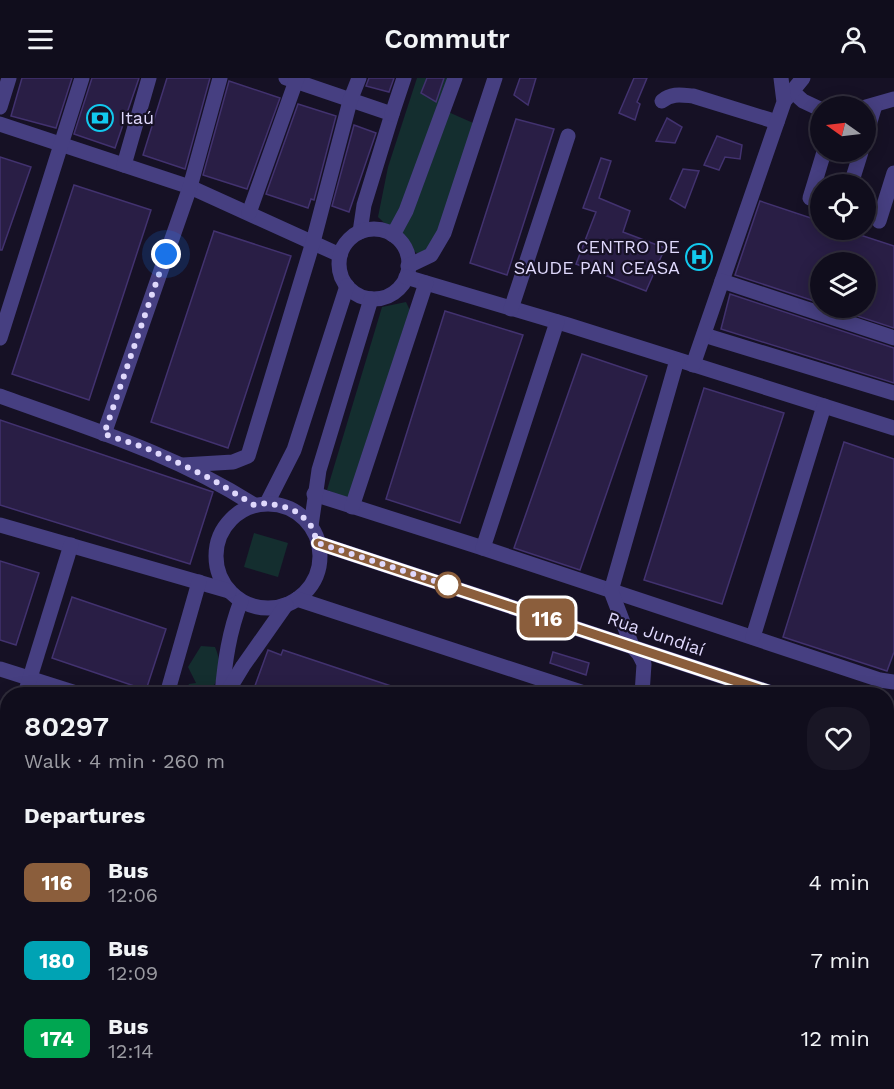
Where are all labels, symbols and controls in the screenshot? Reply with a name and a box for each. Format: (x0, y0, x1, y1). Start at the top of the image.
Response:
icon: menu (24, 23, 57, 56)
text: Commutr (384, 23, 510, 55)
icon: person (837, 23, 870, 56)
north arrow (810, 96, 876, 162)
map controls (810, 96, 876, 318)
bank icon: Itaú (85, 103, 115, 133)
place label: Itaú (120, 107, 154, 128)
button: locate (810, 174, 876, 240)
place label: CENTRO DE SAUDE PAN CEASA (514, 236, 680, 278)
your location (151, 239, 181, 269)
hospital icon: CENTRO DE SAUDE PAN CEASA (684, 242, 714, 272)
button: layers (810, 252, 876, 318)
unlabelled marker (435, 572, 461, 598)
line badge: 116 (512, 598, 582, 638)
text: 116 (531, 606, 563, 631)
street label: Rua Jundiaí (605, 607, 708, 660)
button: heart (807, 707, 870, 770)
text: 80297 (24, 710, 109, 743)
text: Walk · 4 min · 260 m (24, 749, 225, 773)
text: Departures (24, 803, 145, 828)
text: Bus (108, 858, 148, 883)
text: 116 (41, 870, 73, 895)
text: 4 min (809, 870, 870, 895)
text: 12:06 (108, 883, 158, 907)
text: Bus (108, 936, 148, 961)
text: 180 (39, 948, 75, 973)
text: 7 min (810, 948, 870, 973)
text: 12:09 (108, 961, 158, 985)
text: Bus (108, 1014, 148, 1039)
text: 174 (40, 1026, 74, 1051)
text: 12 min (801, 1026, 870, 1051)
text: 12:14 (108, 1039, 153, 1063)

